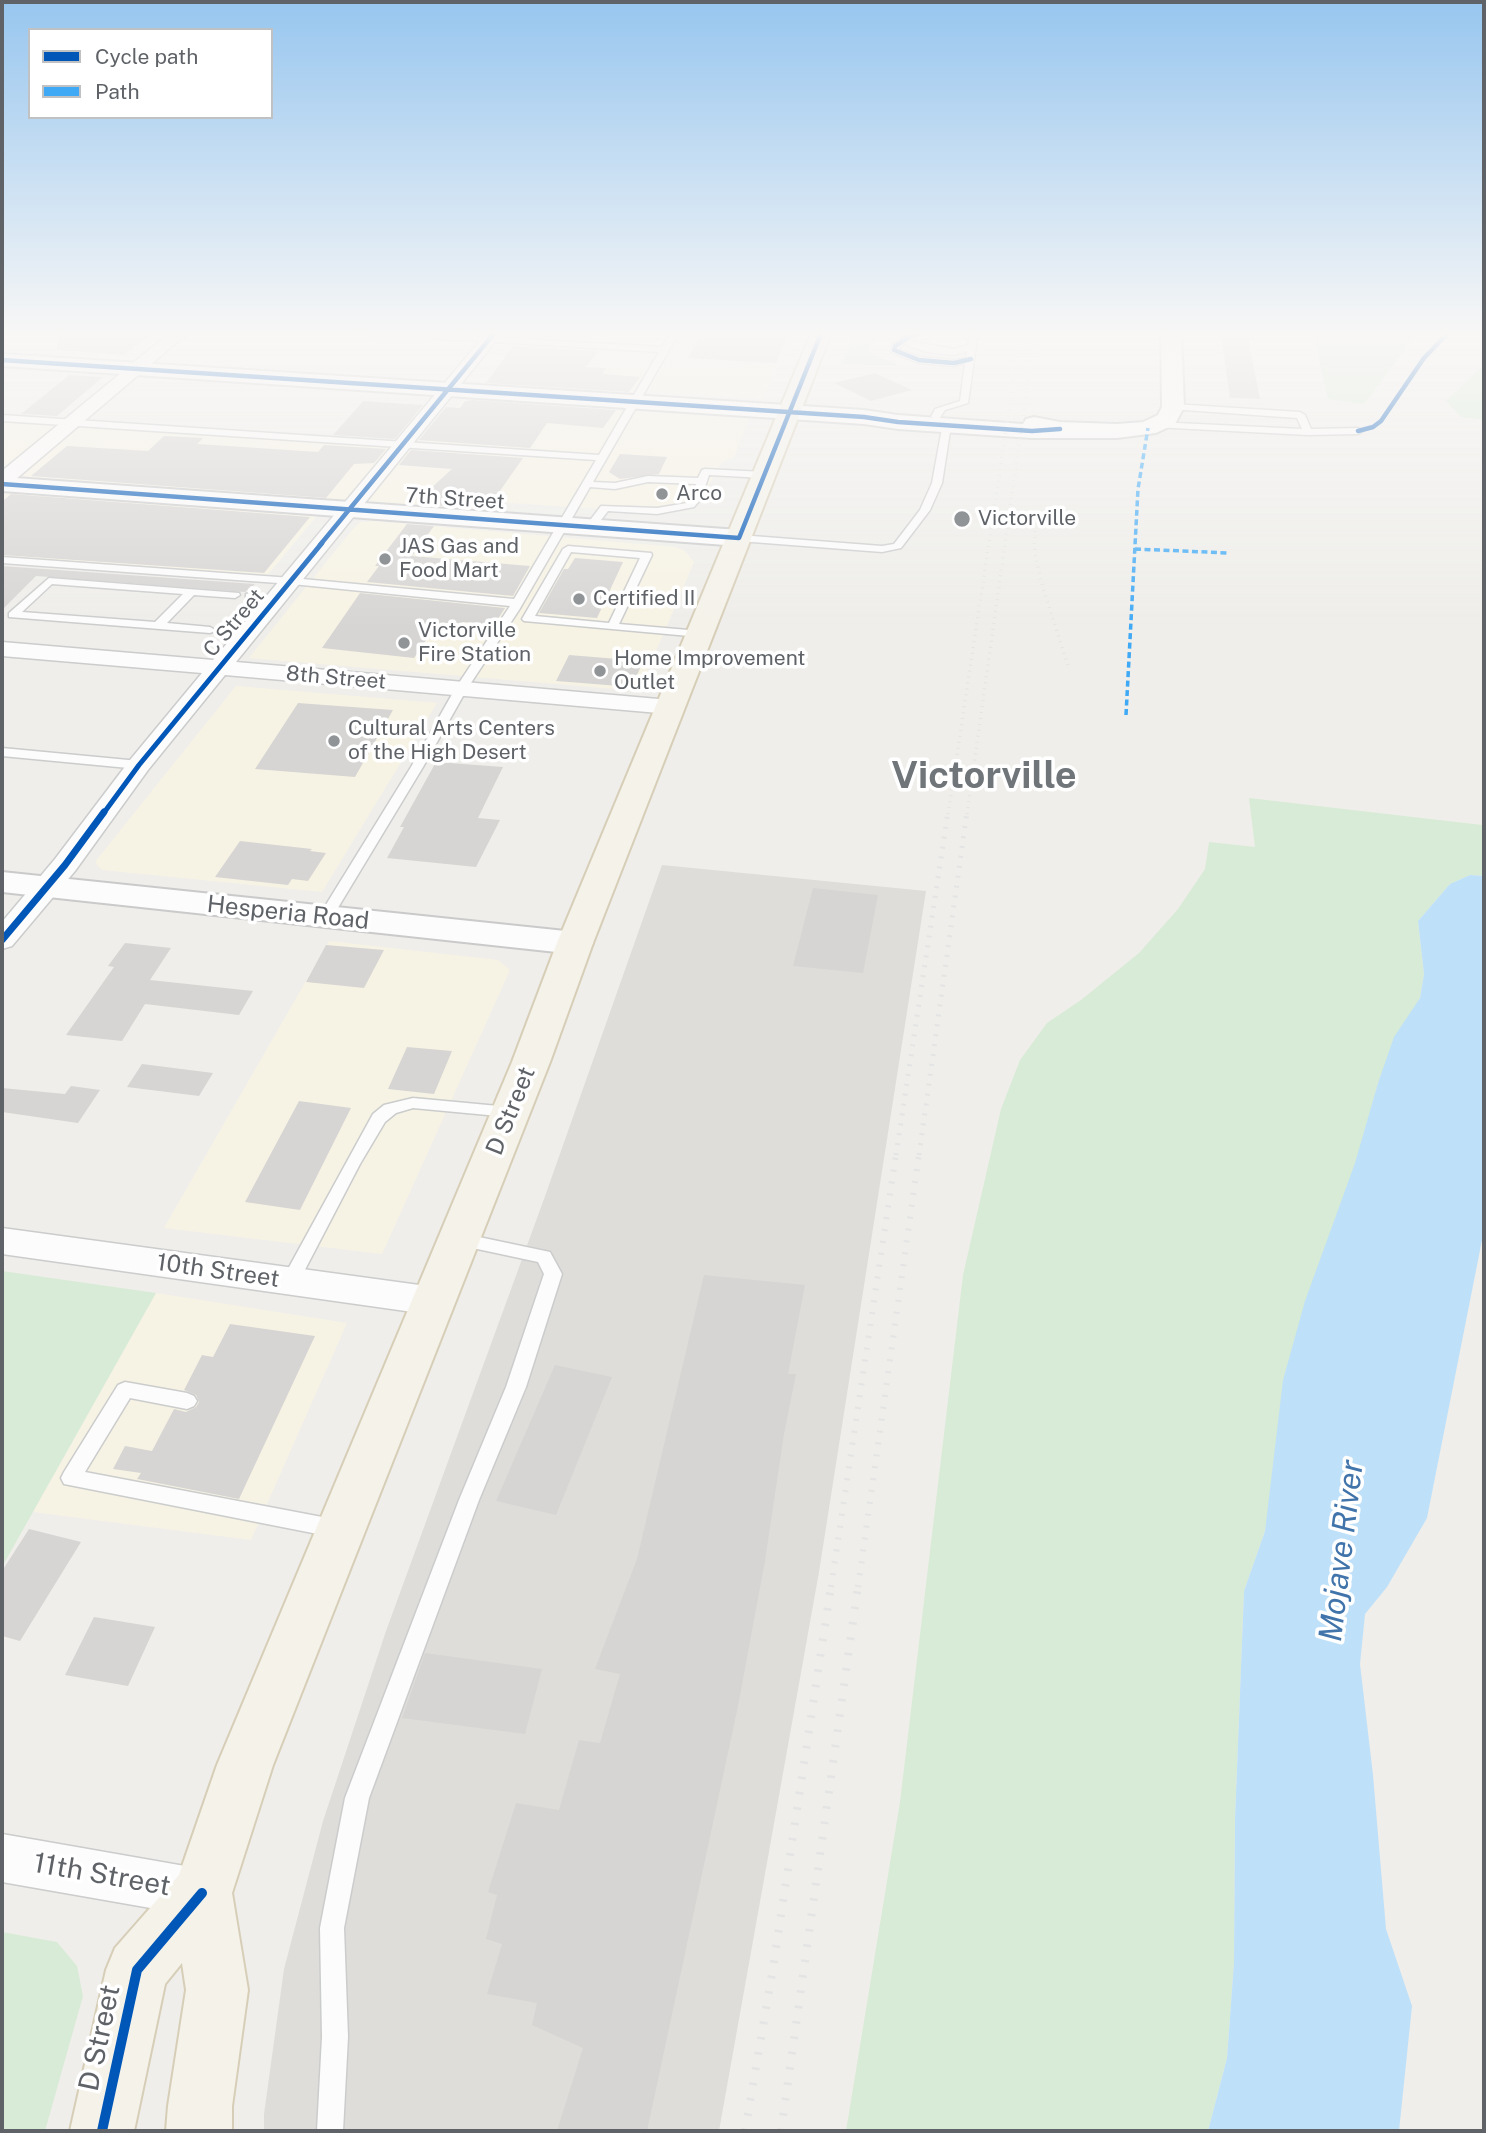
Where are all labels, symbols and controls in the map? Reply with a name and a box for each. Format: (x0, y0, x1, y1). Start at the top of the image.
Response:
legend (28, 28, 273, 119)
text: Cycle path (95, 44, 198, 69)
text: Path (95, 79, 140, 104)
place label: Arco (676, 481, 722, 507)
street label: 7th Street (405, 483, 505, 515)
marker: Arco (654, 486, 670, 502)
place label: Victorville (978, 506, 1076, 532)
marker: Victorville (952, 509, 972, 529)
place label: JAS Gas and Food Mart (399, 534, 519, 584)
marker: JAS Gas and Food Mart (377, 551, 393, 567)
street label: C Street (198, 584, 270, 662)
place label: Certified II (593, 586, 696, 612)
marker: Certified II (571, 591, 587, 607)
place label: Victorville Fire Station (418, 618, 531, 668)
marker: Victorville Fire Station (396, 635, 412, 651)
place label: Home Improvement Outlet (614, 646, 805, 696)
street label: 8th Street (285, 661, 387, 695)
marker: Home Improvement Outlet (592, 663, 608, 679)
place label: Cultural Arts Centers of the High Desert (348, 716, 555, 766)
marker: Cultural Arts Centers of the High Desert (326, 733, 342, 749)
district label: Victorville (891, 753, 1077, 799)
street label: Hesperia Road (205, 890, 371, 936)
street label: D Street (480, 1063, 542, 1159)
street label: 10th Street (155, 1248, 281, 1294)
water label: Mojave River (1312, 1458, 1372, 1644)
street label: 11th Street (31, 1846, 173, 1904)
street label: D Street (72, 1982, 128, 2094)

